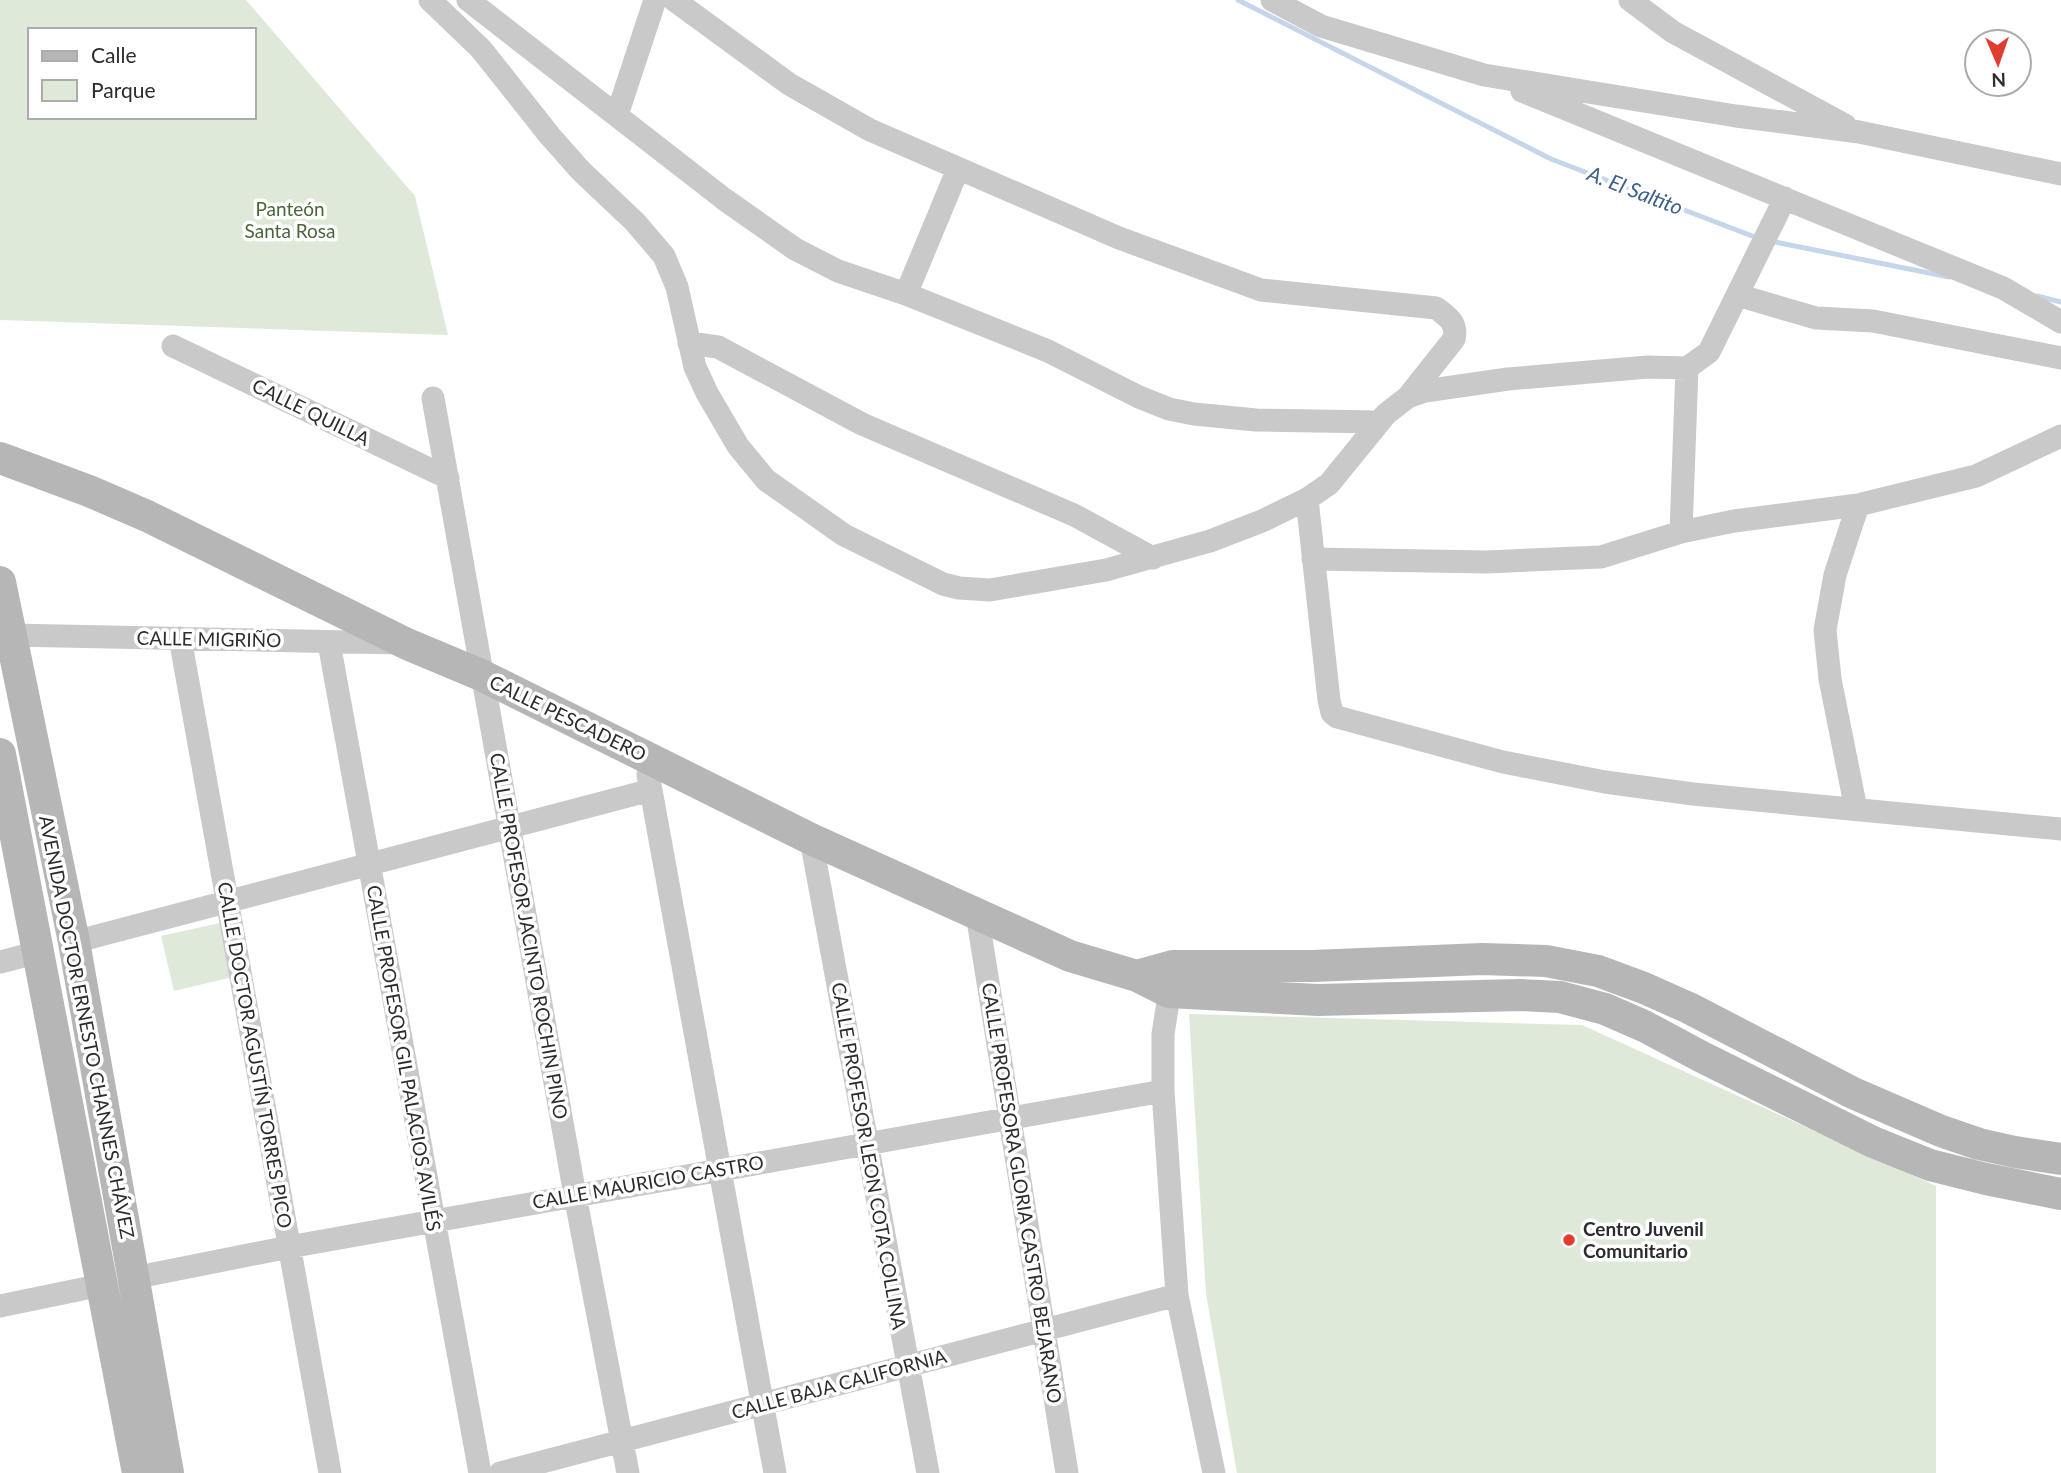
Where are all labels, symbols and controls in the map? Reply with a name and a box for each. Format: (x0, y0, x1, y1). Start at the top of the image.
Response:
legend (28, 28, 256, 119)
north arrow (1963, 28, 2033, 98)
text: Calle (91, 42, 136, 67)
text: N (1991, 69, 2006, 92)
text: Parque (91, 77, 156, 102)
water label: A. El Saltito (1583, 160, 1687, 219)
park label: Panteón Santa Rosa (245, 197, 335, 242)
street label: CALLE QUILLA (249, 373, 374, 450)
street label: CALLE MIGRIÑO (136, 626, 282, 651)
street label: CALLE PESCADERO (486, 670, 650, 765)
street label: CALLE PROFESOR JACINTO ROCHIN PINO (486, 751, 573, 1121)
street label: AVENIDA DOCTOR ERNESTO CHANNES CHÁVEZ (35, 813, 140, 1240)
street label: CALLE DOCTOR AGUSTÍN TORRES PICO (214, 880, 297, 1230)
street label: CALLE PROFESOR GIL PALACIOS AVILÉS (363, 883, 446, 1233)
street label: CALLE PROFESOR LEON COTA COLLINA (828, 981, 911, 1331)
street label: CALLE PROFESORA GLORIA CASTRO BEJARANO (978, 981, 1067, 1405)
street label: CALLE MAURICIO CASTRO (530, 1150, 765, 1213)
place label: Centro Juvenil Comunitario (1583, 1217, 1704, 1262)
marker: Centro Juvenil Comunitario (1561, 1232, 1577, 1248)
street label: CALLE BAJA CALIFORNIA (729, 1344, 949, 1423)

